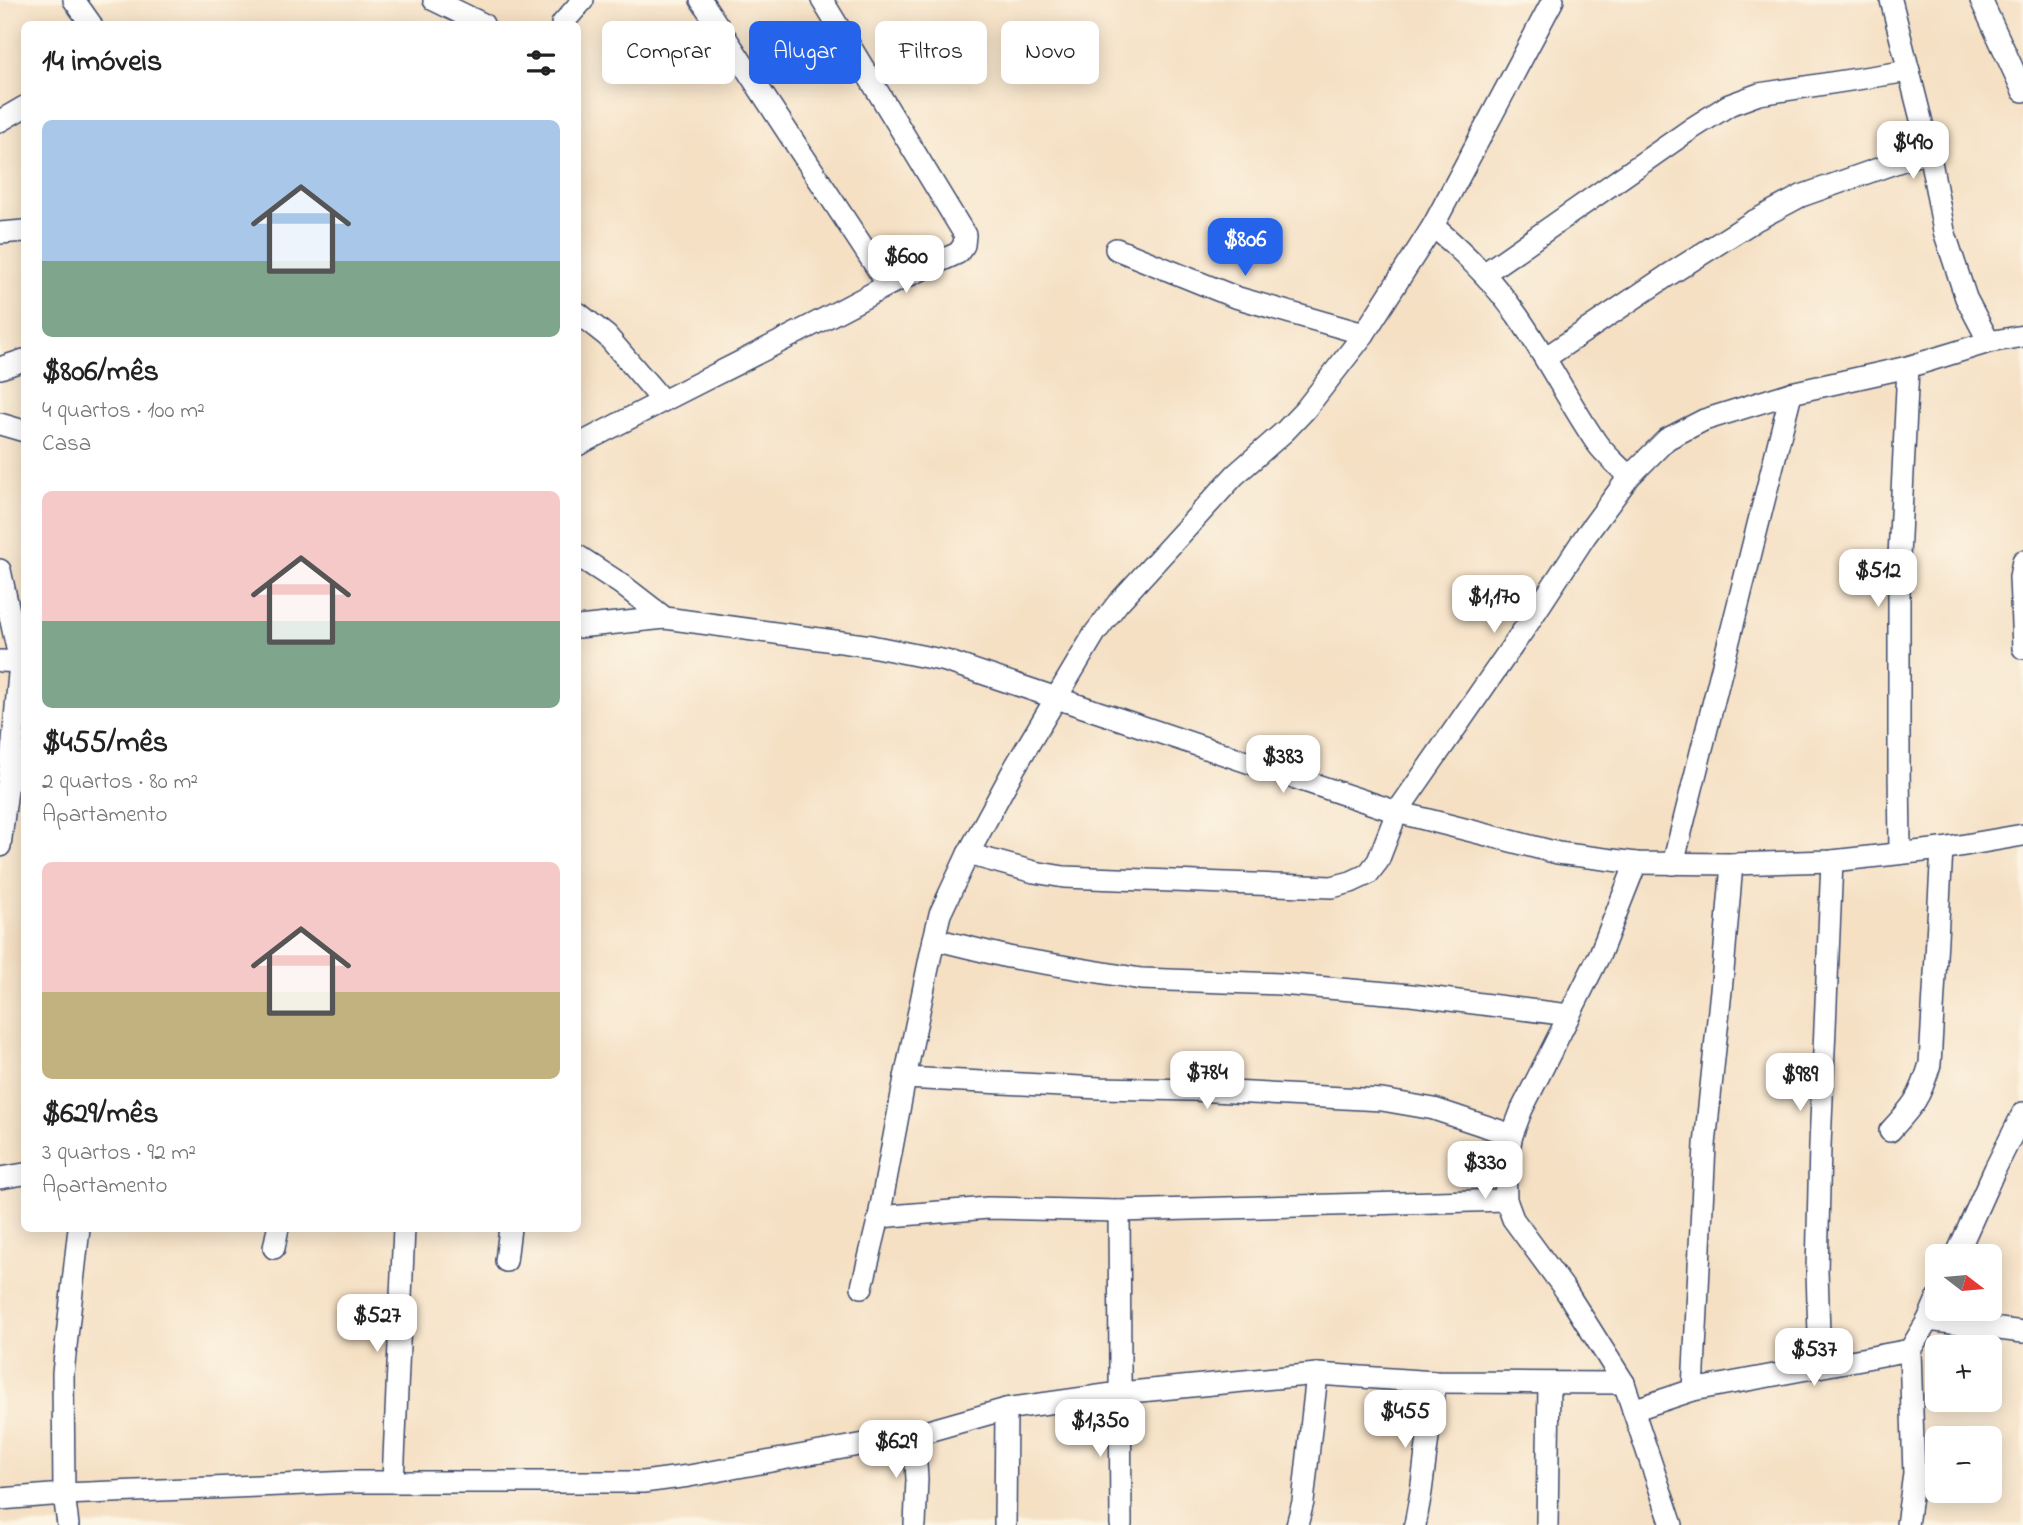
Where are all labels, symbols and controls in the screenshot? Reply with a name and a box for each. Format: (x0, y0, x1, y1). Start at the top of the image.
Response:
chip: Comprar (602, 21, 735, 84)
chip: Alugar (749, 21, 861, 84)
chip: Filtros (875, 21, 987, 84)
chip: Novo (1001, 21, 1099, 84)
text: 14 imóveis (42, 41, 162, 85)
icon: filters (522, 44, 560, 82)
pin: $490 (1872, 122, 1954, 181)
text: $490 (1893, 127, 1933, 160)
icon: home (238, 166, 364, 292)
pin: $806 (1204, 218, 1286, 278)
text: $806 (1224, 224, 1266, 257)
pin: $600 (865, 236, 947, 295)
text: $600 (884, 241, 928, 274)
text: $806/mês (42, 351, 159, 395)
text: 4 quartos · 100 m² (42, 395, 205, 428)
text: Casa (42, 428, 91, 461)
icon: home (238, 537, 364, 663)
pin: $512 (1837, 550, 1919, 609)
text: $512 (1855, 555, 1901, 588)
pin: $1,170 (1437, 576, 1551, 635)
text: $1,170 (1468, 581, 1520, 614)
text: $455/mês (42, 722, 168, 766)
pin: $383 (1242, 736, 1324, 795)
text: $383 (1262, 741, 1304, 774)
text: 2 quartos · 80 m² (42, 766, 198, 799)
text: Apartamento (42, 799, 168, 832)
icon: home (238, 908, 364, 1034)
pin: $784 (1166, 1052, 1248, 1111)
pin: $989 (1759, 1054, 1841, 1113)
text: $784 (1186, 1057, 1228, 1090)
text: $989 (1782, 1059, 1818, 1092)
text: $629/mês (42, 1093, 159, 1137)
text: 3 quartos · 92 m² (42, 1137, 196, 1170)
pin: $330 (1444, 1142, 1526, 1201)
text: $330 (1464, 1147, 1506, 1180)
text: Apartamento (42, 1170, 168, 1203)
north arrow (1925, 1244, 2002, 1321)
map controls (1925, 1244, 2002, 1503)
pin: $527 (336, 1294, 418, 1354)
text: $527 (353, 1300, 401, 1333)
pin: $537 (1773, 1328, 1855, 1388)
text: $537 (1791, 1334, 1837, 1367)
button: + (1925, 1335, 2002, 1412)
pin: $455 (1364, 1390, 1446, 1450)
text: $455 (1380, 1396, 1430, 1429)
pin: $1,350 (1043, 1400, 1157, 1459)
text: $1,350 (1071, 1405, 1129, 1438)
pin: $629 (855, 1420, 937, 1480)
text: $629 (875, 1426, 917, 1459)
button: − (1925, 1426, 2002, 1503)

